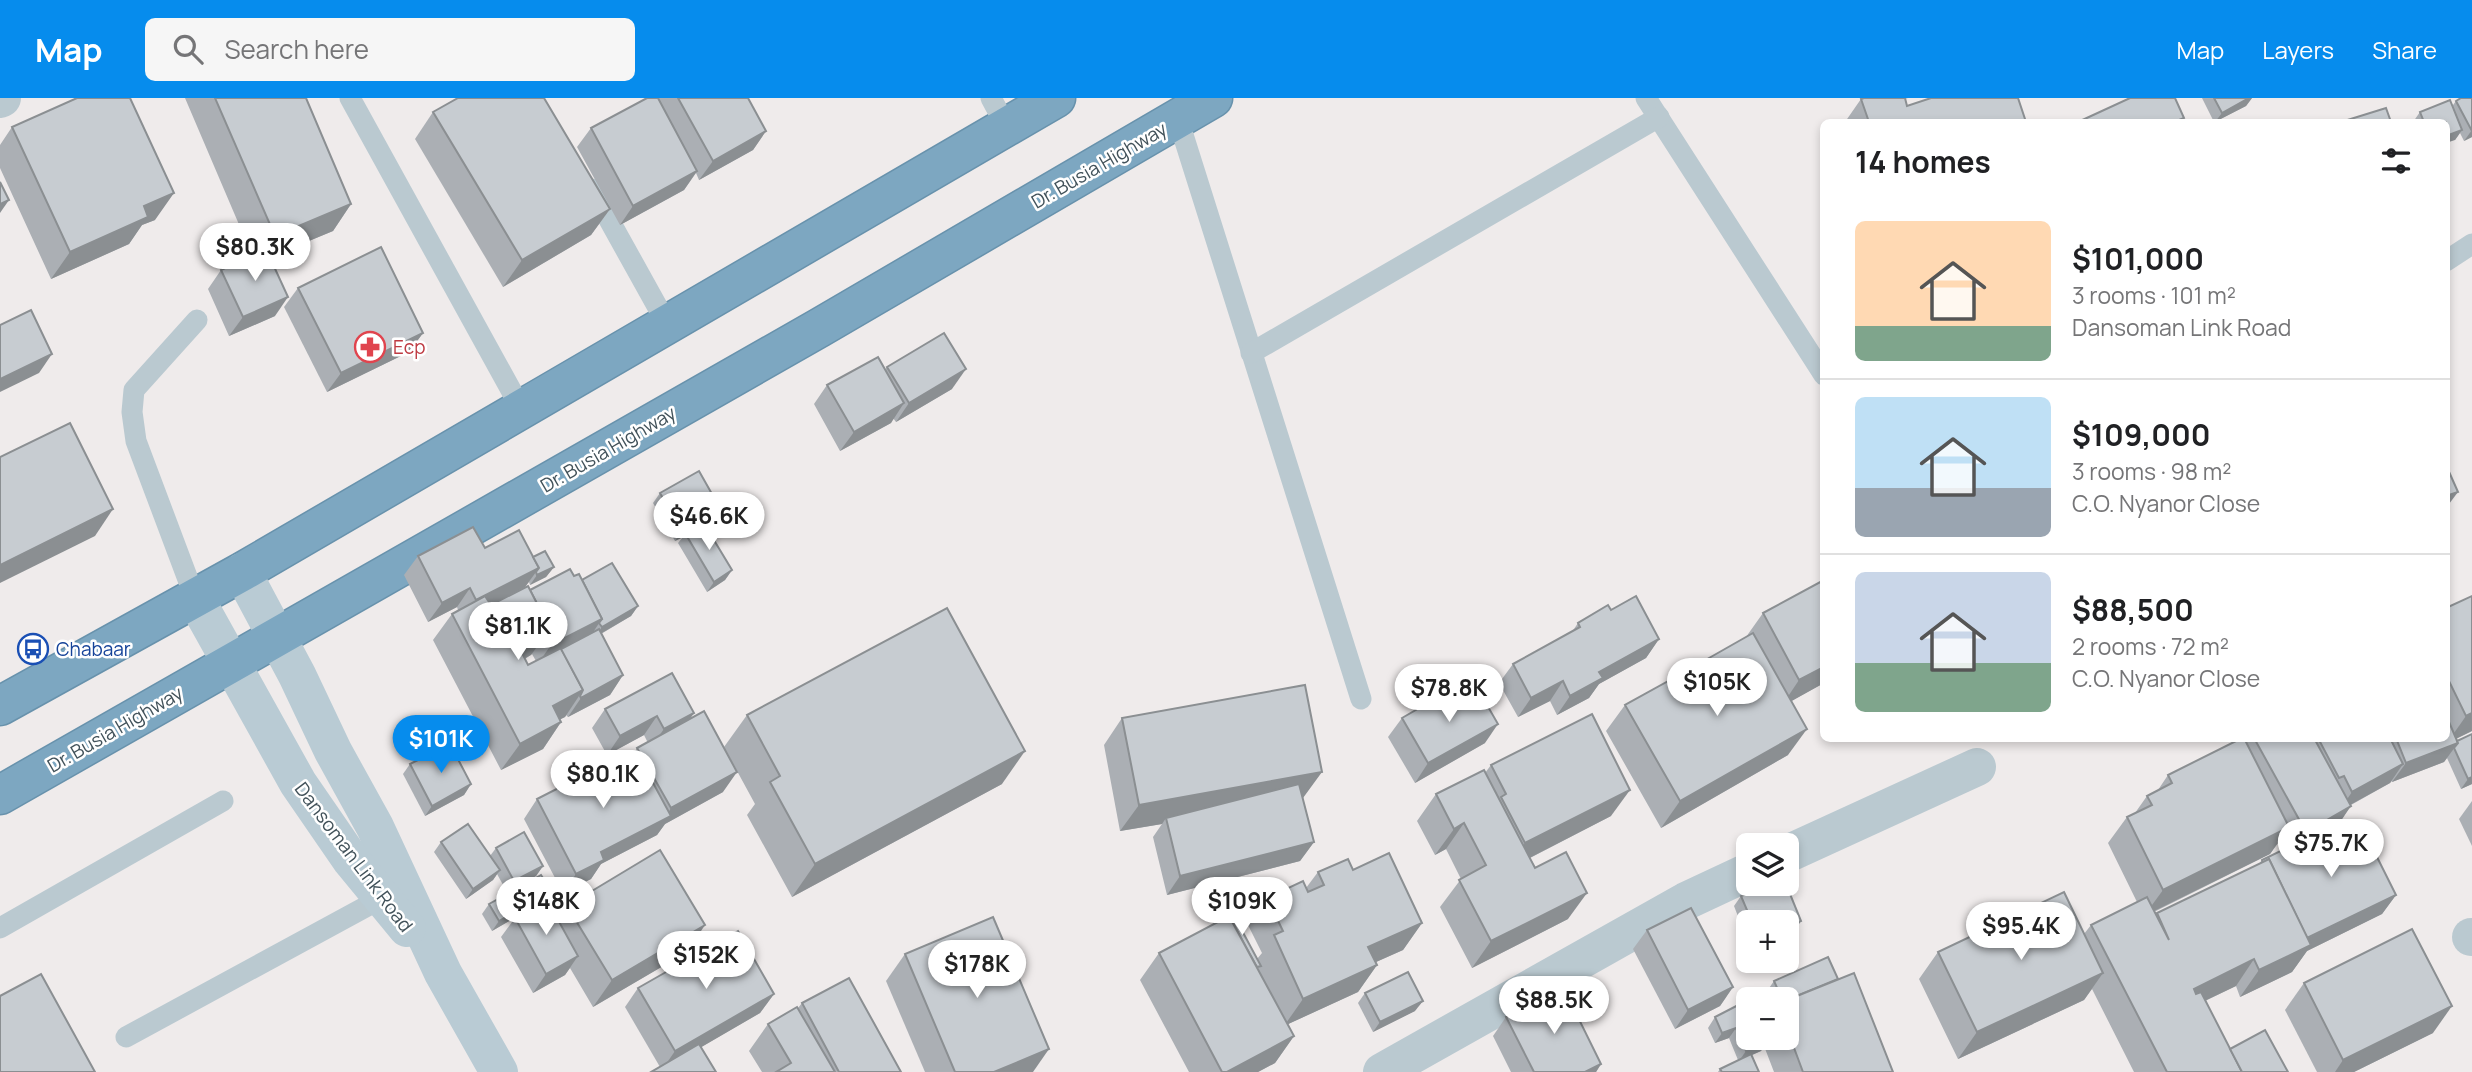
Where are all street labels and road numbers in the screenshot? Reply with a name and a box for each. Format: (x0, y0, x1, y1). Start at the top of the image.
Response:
street label: Dr. Busia Highway (1027, 116, 1171, 214)
street label: Dr. Busia Highway (536, 400, 680, 498)
street label: Dr. Busia Highway (43, 680, 187, 778)
street label: Dansoman Link Road (289, 777, 419, 937)

